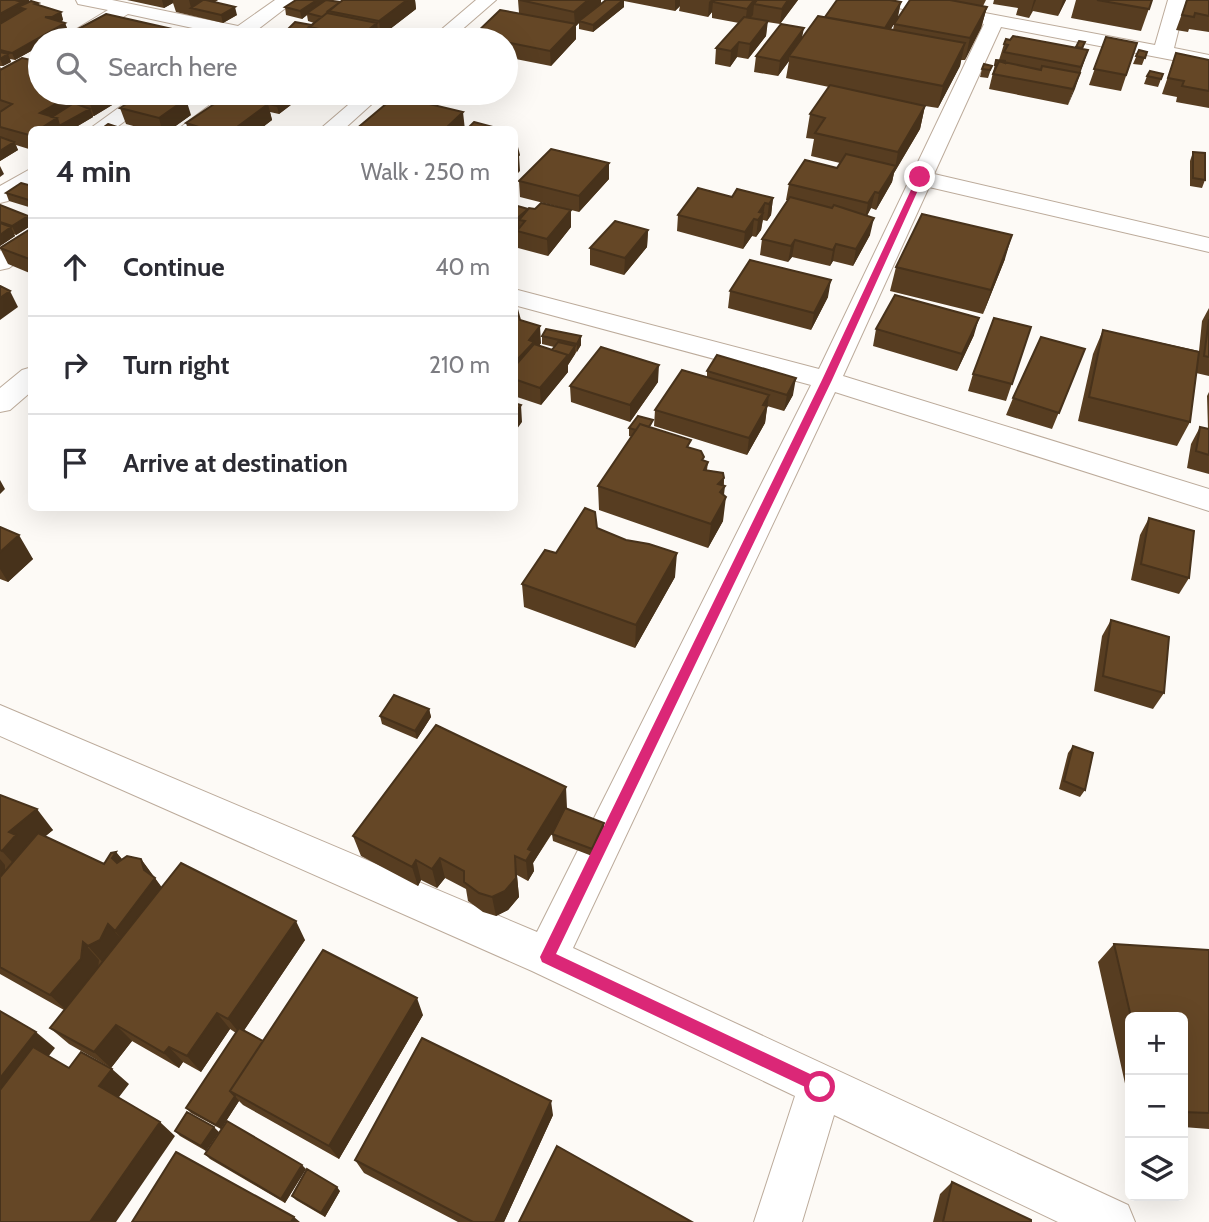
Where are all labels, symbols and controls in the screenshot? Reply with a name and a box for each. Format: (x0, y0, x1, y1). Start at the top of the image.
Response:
search box (28, 28, 518, 105)
icon: search (52, 48, 90, 86)
text: Search here (108, 51, 237, 83)
text: 4 min (56, 153, 131, 190)
text: Walk · 250 m (361, 158, 490, 186)
route end (904, 161, 935, 192)
icon: ahead (56, 248, 94, 286)
text: Continue (123, 251, 225, 283)
text: 40 m (435, 253, 490, 281)
icon: right (56, 346, 94, 384)
text: Turn right (123, 349, 229, 381)
text: 210 m (429, 351, 490, 379)
icon: arrive (56, 444, 94, 482)
text: Arrive at destination (123, 447, 348, 479)
map controls (1125, 1012, 1188, 1201)
button: + (1125, 1012, 1188, 1075)
route start (804, 1071, 835, 1102)
button: − (1125, 1075, 1188, 1138)
button: layers (1125, 1138, 1188, 1201)

